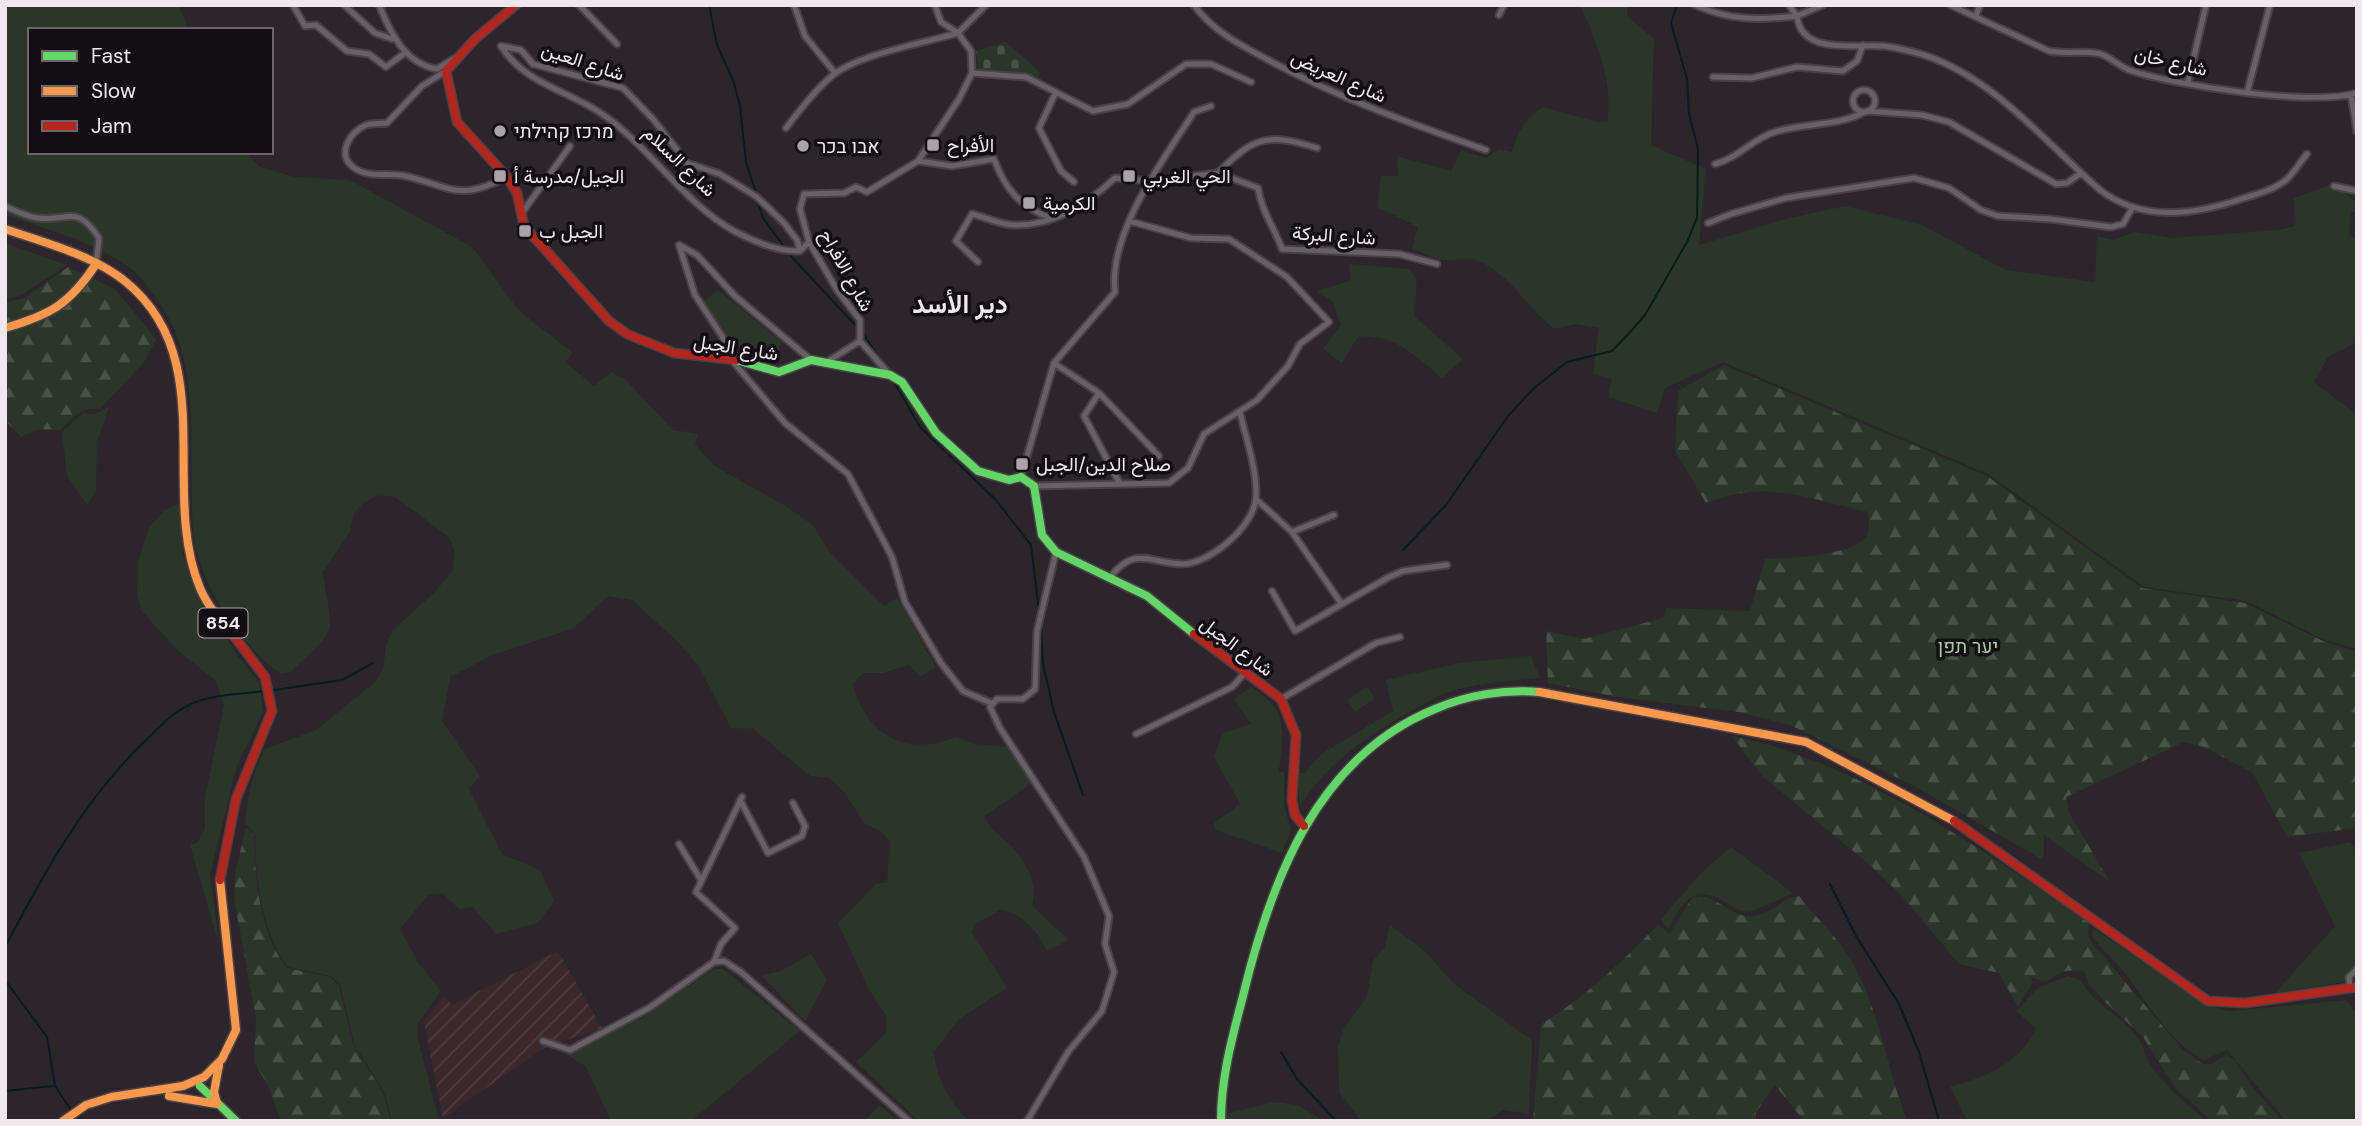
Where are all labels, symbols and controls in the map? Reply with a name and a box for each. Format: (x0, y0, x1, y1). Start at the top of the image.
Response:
legend (28, 28, 273, 154)
street label: شارع العين (538, 36, 627, 87)
street label: شارع خان (2132, 41, 2210, 82)
text: Fast (91, 42, 131, 70)
street label: شارع العريض (1287, 44, 1390, 109)
text: Slow (91, 77, 136, 105)
text: Jam (91, 112, 132, 140)
place label: מרכז קהילתי (514, 119, 613, 144)
street label: شارع السلام (638, 120, 721, 202)
marker: מרכז קהילתי (492, 123, 508, 139)
place label: الأفراح (947, 133, 994, 158)
place label: אבו בכר (817, 134, 879, 159)
marker: الأفراح (925, 137, 941, 153)
marker: אבו בכר (795, 138, 811, 154)
place label: الجيل/مدرسة أ (514, 164, 624, 189)
place label: الحي الغربي (1143, 164, 1231, 192)
marker: الجيل/مدرسة أ (492, 168, 508, 184)
marker: الحي الغربي (1121, 168, 1137, 184)
place label: الكرمية (1043, 191, 1095, 216)
marker: الكرمية (1021, 195, 1037, 211)
place label: الجبل ب (539, 219, 603, 244)
street label: شارع البركة (1291, 220, 1377, 251)
marker: الجبل ب (517, 223, 533, 239)
street label: شارع الافراح (814, 225, 879, 316)
district label: دير الأسد (912, 287, 1008, 321)
street label: شارع الجبل (692, 328, 780, 367)
place label: صلاح الدين/الجبل (1036, 452, 1171, 477)
marker: صلاح الدين/الجبل (1014, 456, 1030, 472)
road number: 854 (198, 608, 248, 638)
street label: شارع الجبل (1195, 611, 1278, 682)
park label: יער תפן (1938, 634, 1998, 659)

